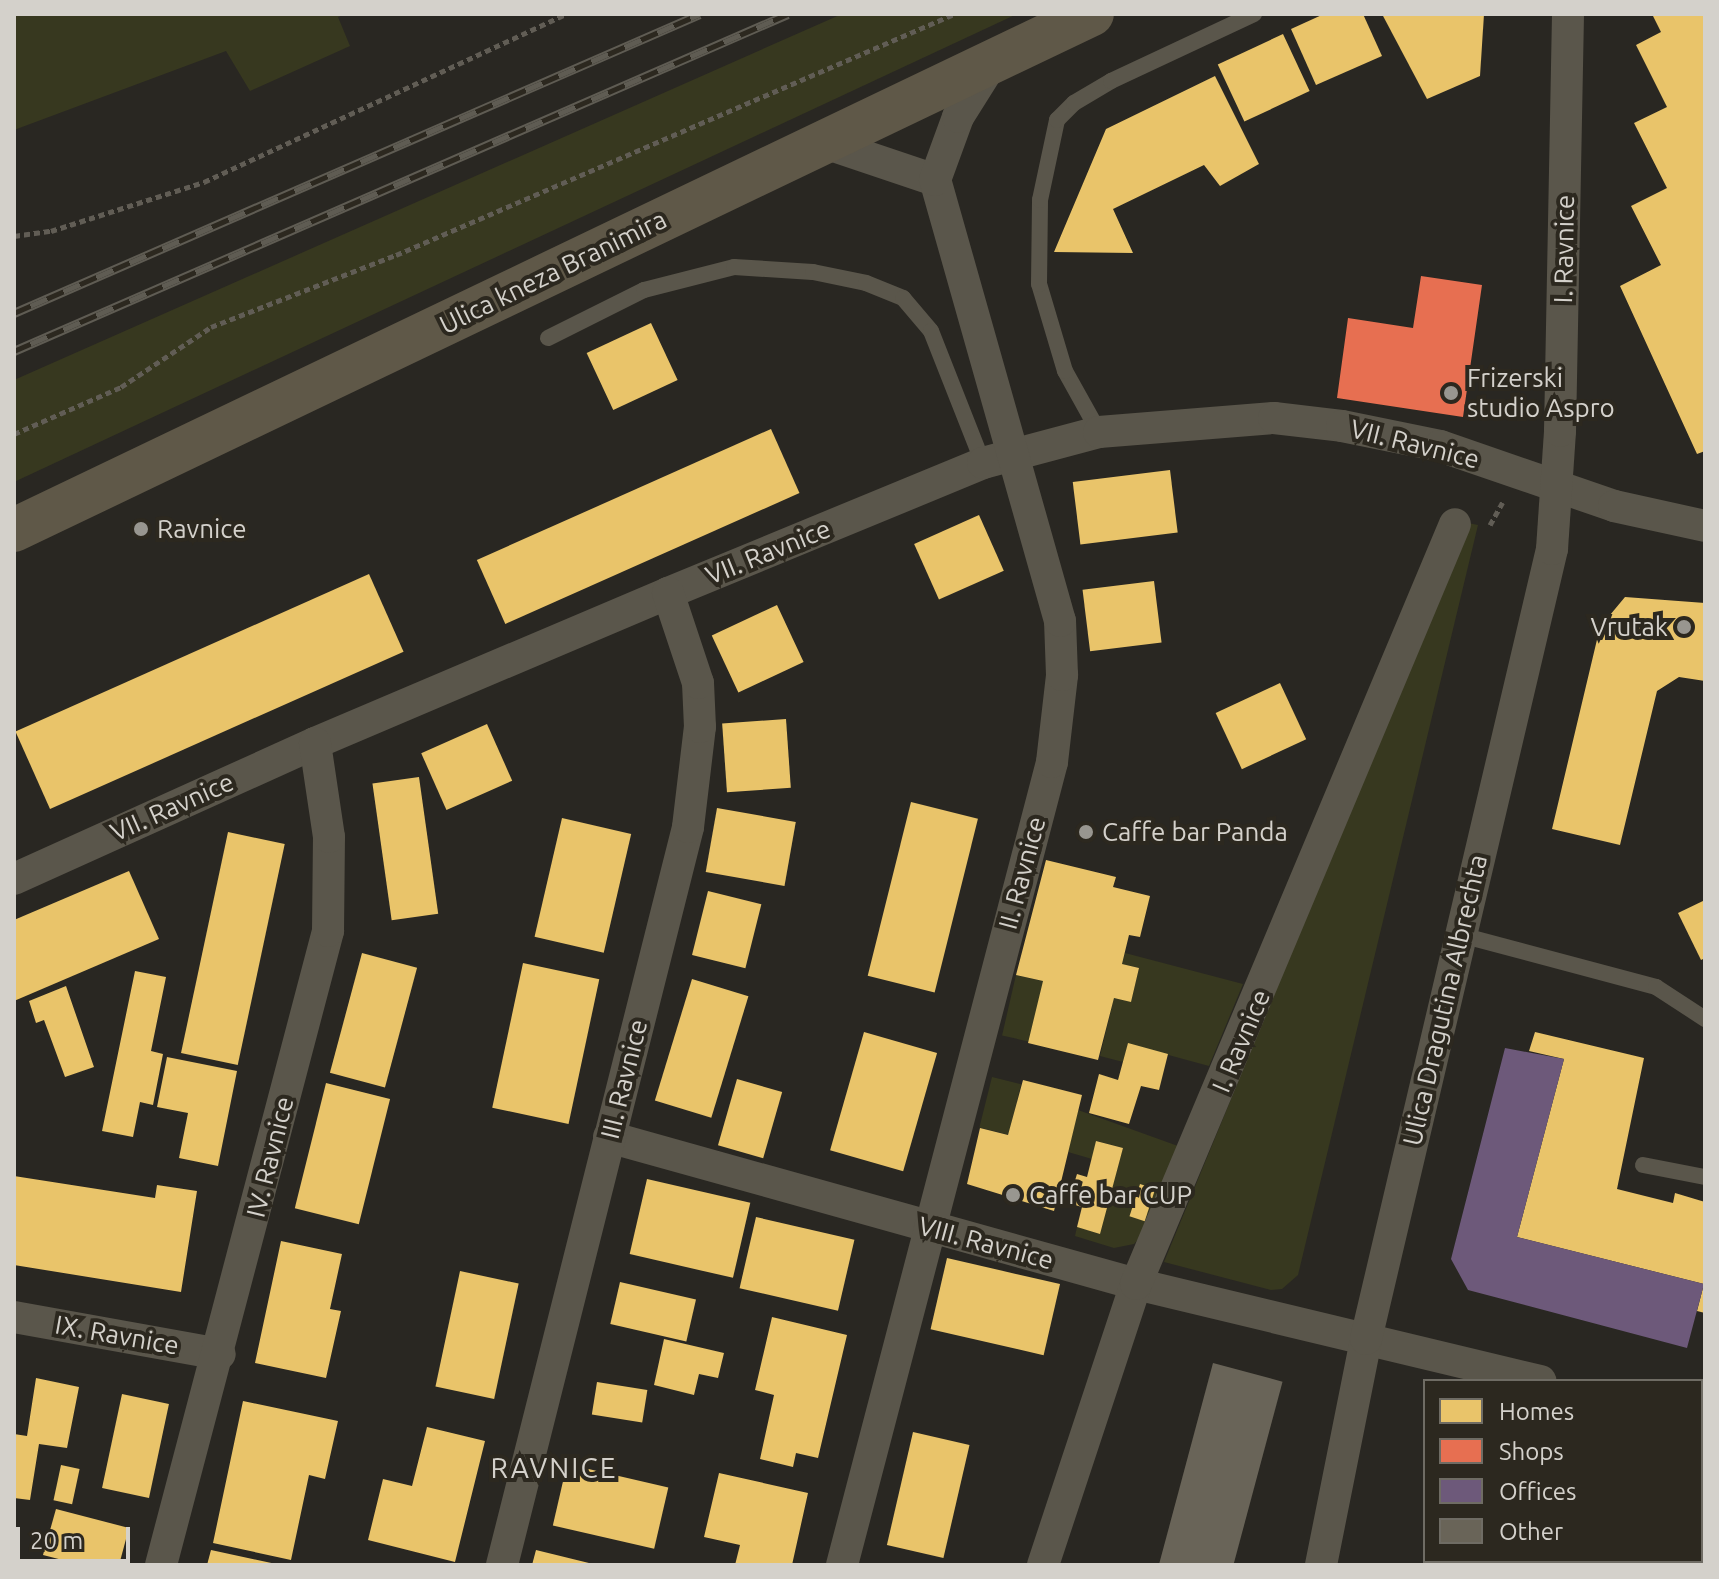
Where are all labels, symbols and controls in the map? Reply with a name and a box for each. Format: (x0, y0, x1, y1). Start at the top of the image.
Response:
street label: I. Ravnice (1547, 194, 1581, 304)
street label: Ulica kneza Branimira (434, 203, 672, 341)
place label: Frizerski studio Aspro (1467, 362, 1615, 424)
marker: Frizerski studio Aspro (1442, 384, 1460, 402)
street label: VII. Ravnice (1347, 413, 1483, 475)
place label: Ravnice (157, 513, 247, 545)
street label: VII. Ravnice (701, 513, 835, 591)
marker: Ravnice (132, 520, 150, 538)
place label: Vrutak (1591, 611, 1668, 643)
marker: Vrutak (1675, 618, 1693, 636)
street label: VII. Ravnice (105, 766, 239, 848)
street label: II. Ravnice (992, 813, 1052, 933)
place label: Caffe bar Panda (1102, 816, 1288, 848)
marker: Caffe bar Panda (1077, 823, 1095, 841)
street label: Ulica Dragutina Albrechta (1396, 851, 1494, 1149)
street label: I. Ravnice (1205, 985, 1277, 1097)
street label: III. Ravnice (594, 1016, 654, 1142)
street label: IV. Ravnice (240, 1093, 300, 1221)
place label: Caffe bar CUP (1029, 1179, 1192, 1211)
marker: Caffe bar CUP (1004, 1186, 1022, 1204)
street label: VIII. Ravnice (915, 1210, 1057, 1276)
street label: IX. Ravnice (53, 1309, 181, 1361)
legend (1423, 1379, 1703, 1563)
text: Homes (1499, 1398, 1574, 1425)
text: Shops (1499, 1438, 1564, 1465)
district label: RAVNICE (491, 1451, 617, 1485)
text: Offices (1499, 1478, 1577, 1505)
scale bar (20, 1511, 134, 1561)
text: Other (1499, 1518, 1563, 1545)
text: 20 m (30, 1527, 83, 1554)

